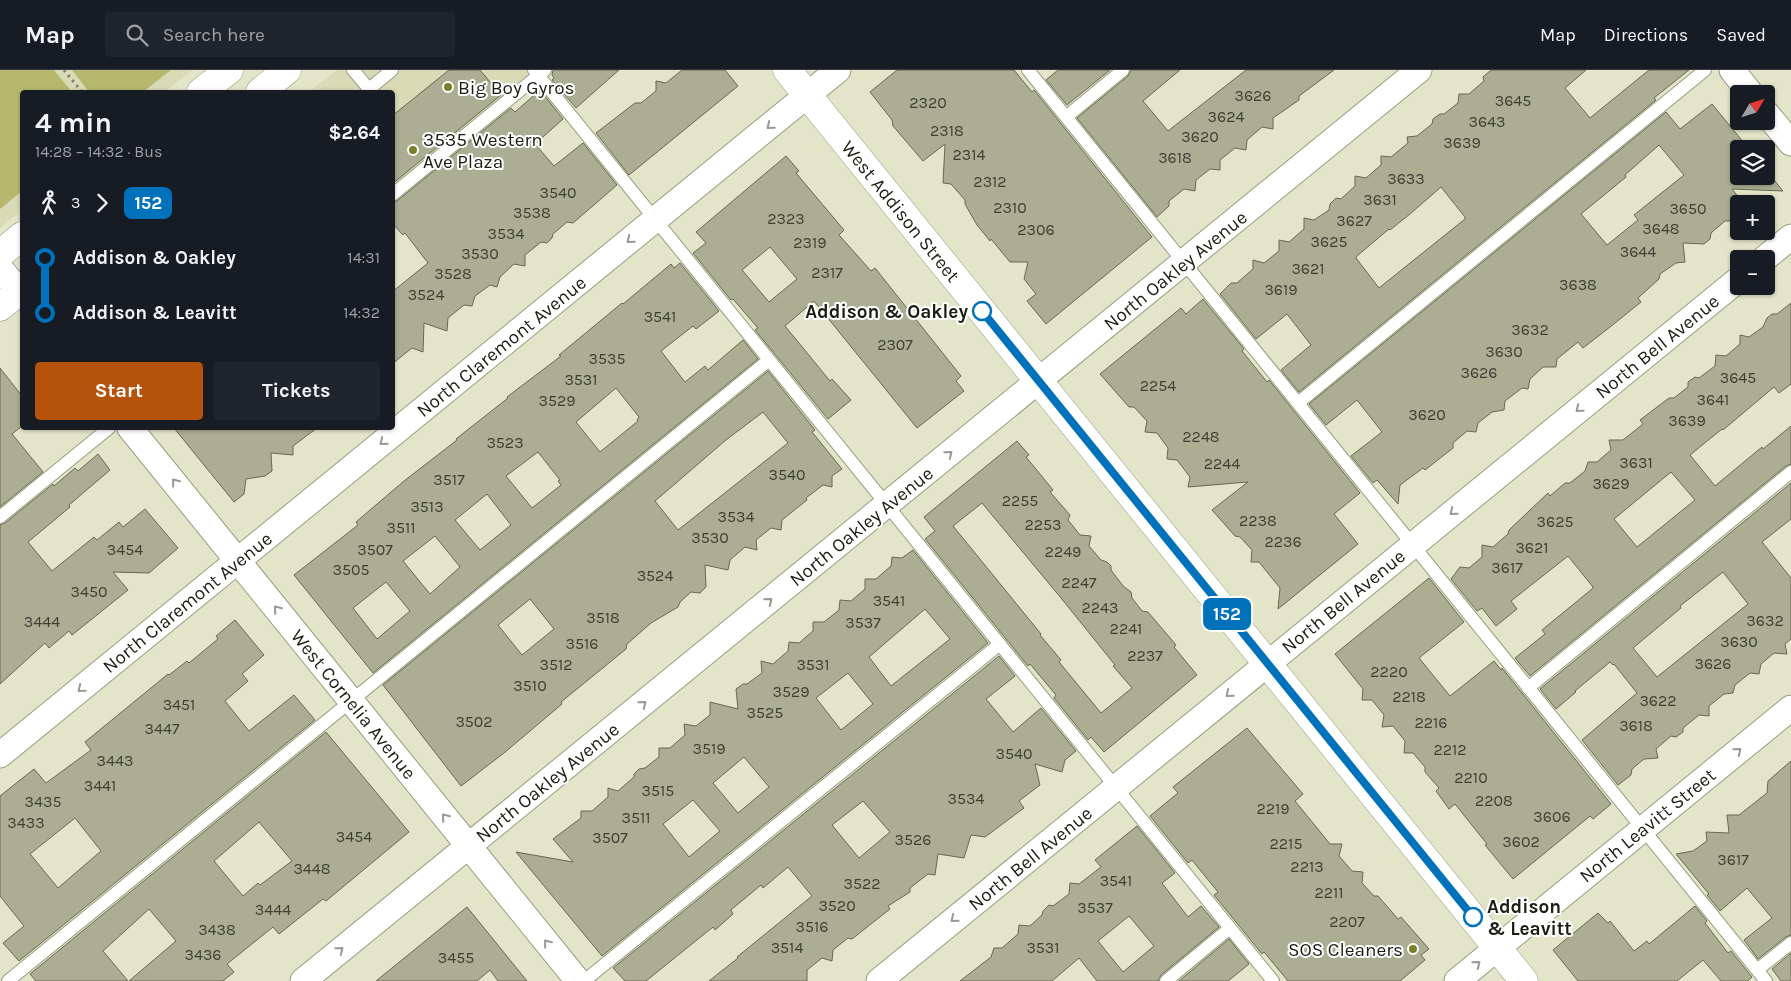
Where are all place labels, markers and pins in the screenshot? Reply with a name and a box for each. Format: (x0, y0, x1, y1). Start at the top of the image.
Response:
place label: Big Boy Gyros (458, 77, 575, 99)
marker: Big Boy Gyros (442, 81, 454, 93)
place label: 3535 Western Ave Plaza (423, 129, 543, 173)
marker: 3535 Western Ave Plaza (407, 144, 419, 156)
place label: Addison & Oakley (805, 301, 968, 323)
marker: Addison & Oakley (972, 301, 992, 321)
place label: Addison & Leavitt (1487, 896, 1572, 940)
marker: Addison & Leavitt (1463, 907, 1483, 927)
place label: SOS Cleaners (1288, 939, 1403, 961)
marker: SOS Cleaners (1407, 943, 1419, 955)

